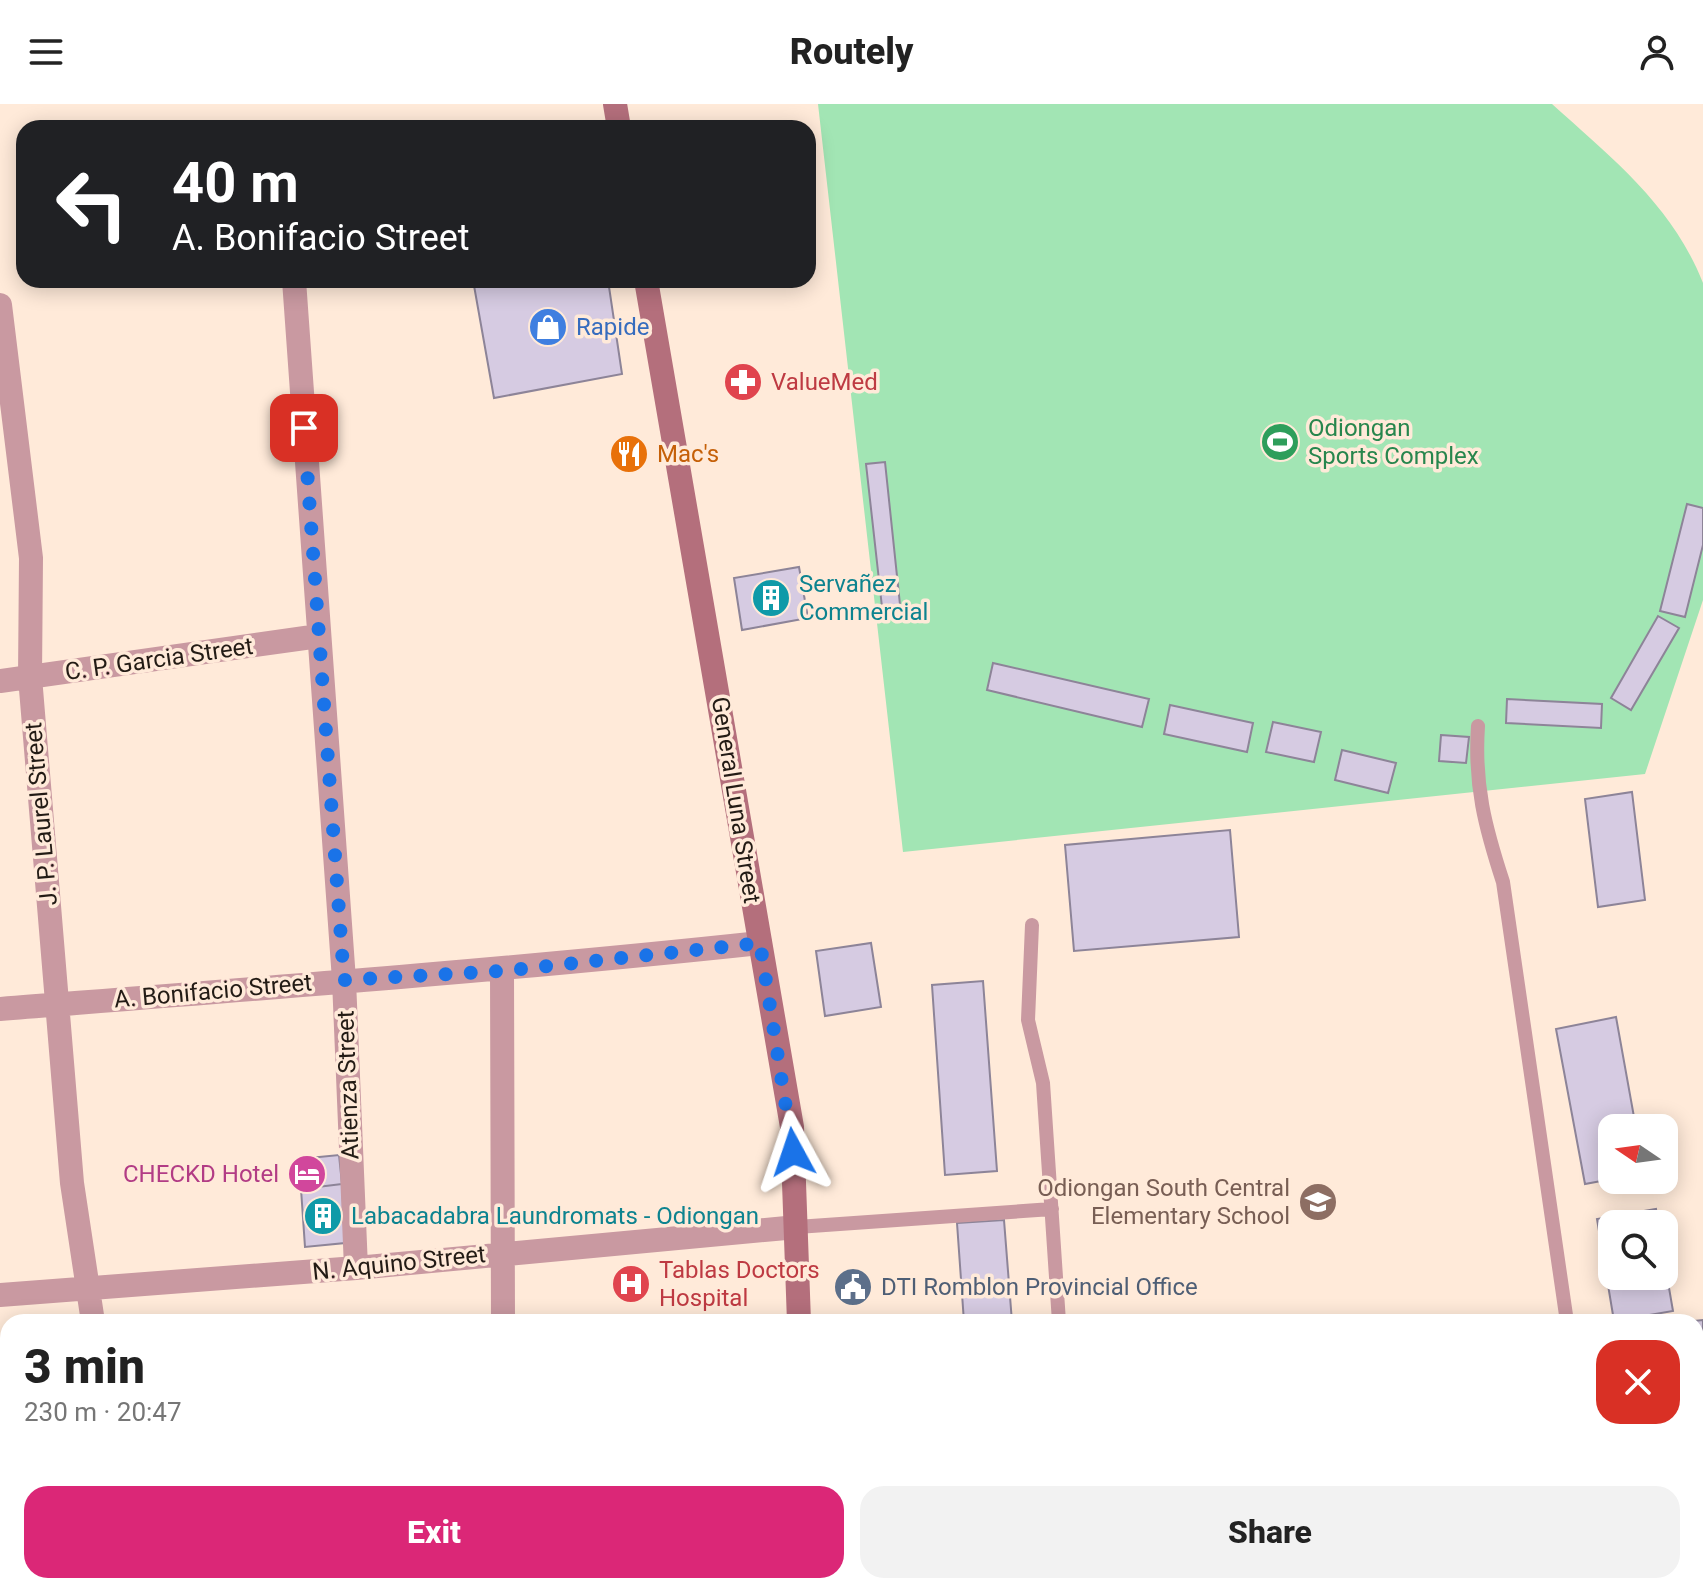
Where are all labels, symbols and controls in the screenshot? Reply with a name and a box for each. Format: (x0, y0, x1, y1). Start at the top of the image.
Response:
icon: menu (24, 30, 68, 74)
icon: person (1635, 30, 1679, 74)
text: Routely (790, 31, 913, 73)
text: 40 m (172, 150, 299, 216)
icon: left (40, 152, 144, 256)
text: A. Bonifacio Street (172, 217, 470, 259)
shop icon: Rapide (527, 306, 569, 348)
place label: Rapide (576, 313, 649, 341)
pharmacy icon: ValueMed (722, 361, 764, 403)
place label: ValueMed (771, 368, 878, 396)
pin (270, 394, 338, 462)
icon: arrive (282, 406, 326, 450)
place label: Odiongan Sports Complex (1308, 414, 1479, 470)
sports icon: Odiongan Sports Complex (1259, 421, 1301, 463)
restaurant icon: Mac's (608, 433, 650, 475)
place label: Mac's (657, 440, 719, 468)
place label: Servañez Commercial (799, 570, 928, 626)
building icon: Servañez Commercial (750, 577, 792, 619)
street label: C. P. Garcia Street (63, 632, 255, 686)
street label: General Luna Street (706, 695, 766, 905)
street label: J. P. Laurel Street (19, 721, 63, 907)
street label: A. Bonifacio Street (113, 968, 313, 1014)
street label: Atienza Street (331, 1010, 365, 1160)
position arrow (751, 1110, 835, 1194)
north arrow (1598, 1114, 1678, 1194)
map controls (1598, 1114, 1678, 1290)
hotel icon: CHECKD Hotel (286, 1153, 328, 1195)
place label: CHECKD Hotel (123, 1160, 279, 1188)
place label: Odiongan South Central Elementary School (1037, 1174, 1290, 1230)
school or university icon: Odiongan South Central Elementary School (1297, 1181, 1339, 1223)
building icon: Labacadabra Laundromats - Odiongan (302, 1195, 344, 1237)
place label: Labacadabra Laundromats - Odiongan (351, 1202, 759, 1230)
button: search (1598, 1210, 1678, 1290)
street label: N. Aquino Street (311, 1240, 487, 1286)
place label: Tablas Doctors Hospital (659, 1256, 820, 1312)
hospital icon: Tablas Doctors Hospital (610, 1263, 652, 1305)
public building icon: DTI Romblon Provincial Office (832, 1266, 874, 1308)
place label: DTI Romblon Provincial Office (881, 1273, 1198, 1301)
text: 3 min (24, 1338, 145, 1395)
button: close (1596, 1340, 1680, 1424)
text: 230 m · 20:47 (24, 1397, 182, 1427)
button: Exit (24, 1486, 844, 1578)
button: Share (860, 1486, 1680, 1578)

